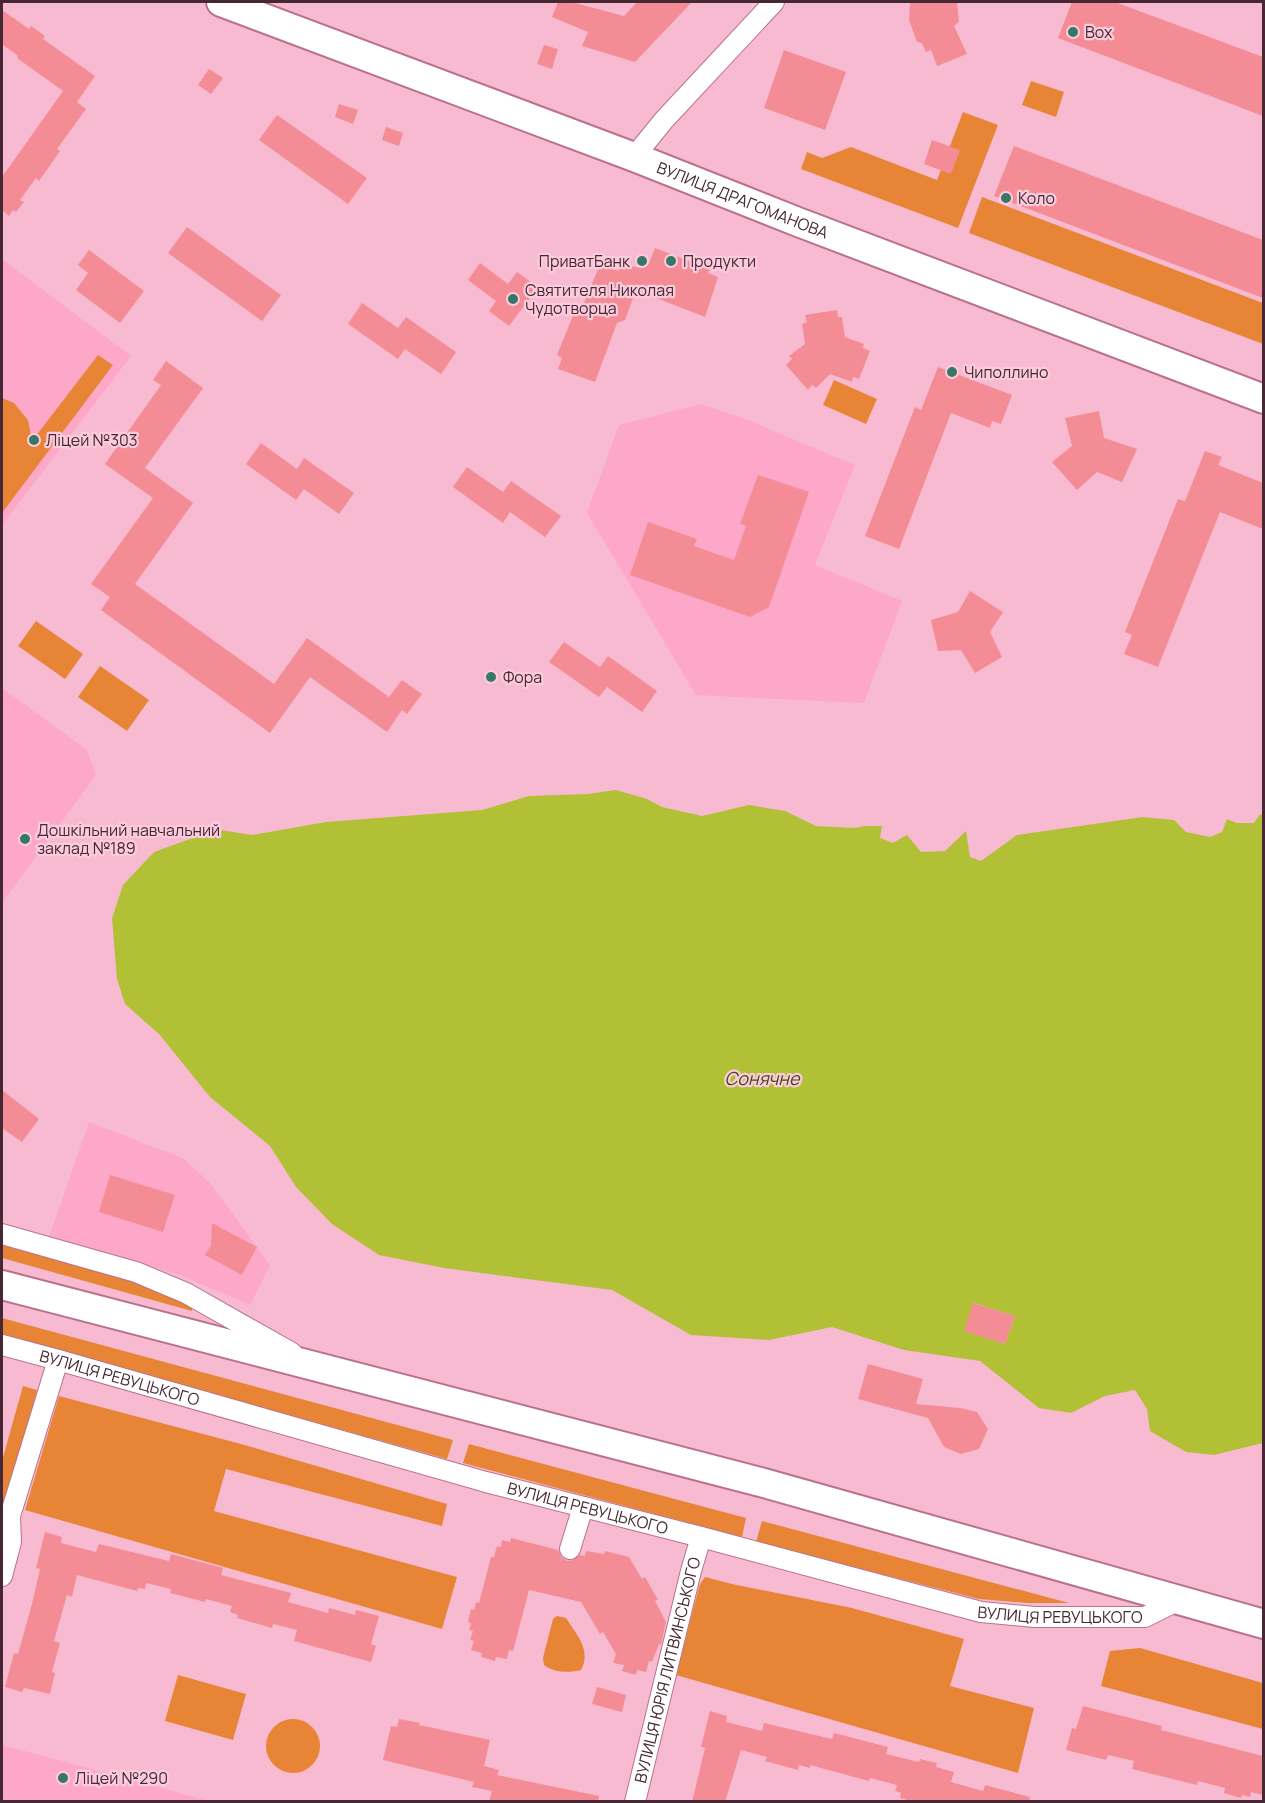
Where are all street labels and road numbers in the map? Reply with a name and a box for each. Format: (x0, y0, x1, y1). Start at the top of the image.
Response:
street label: ВУЛИЦЯ ДРАГОМАНОВА (654, 156, 832, 244)
street label: ВУЛИЦЯ РЕВУЦЬКОГО (37, 1345, 202, 1411)
street label: ВУЛИЦЯ РЕВУЦЬКОГО (505, 1477, 671, 1539)
street label: ВУЛИЦЯ ЮРІЯ ЛИТВИНСЬКОГО (629, 1554, 706, 1785)
street label: ВУЛИЦЯ РЕВУЦЬКОГО (977, 1601, 1143, 1628)

